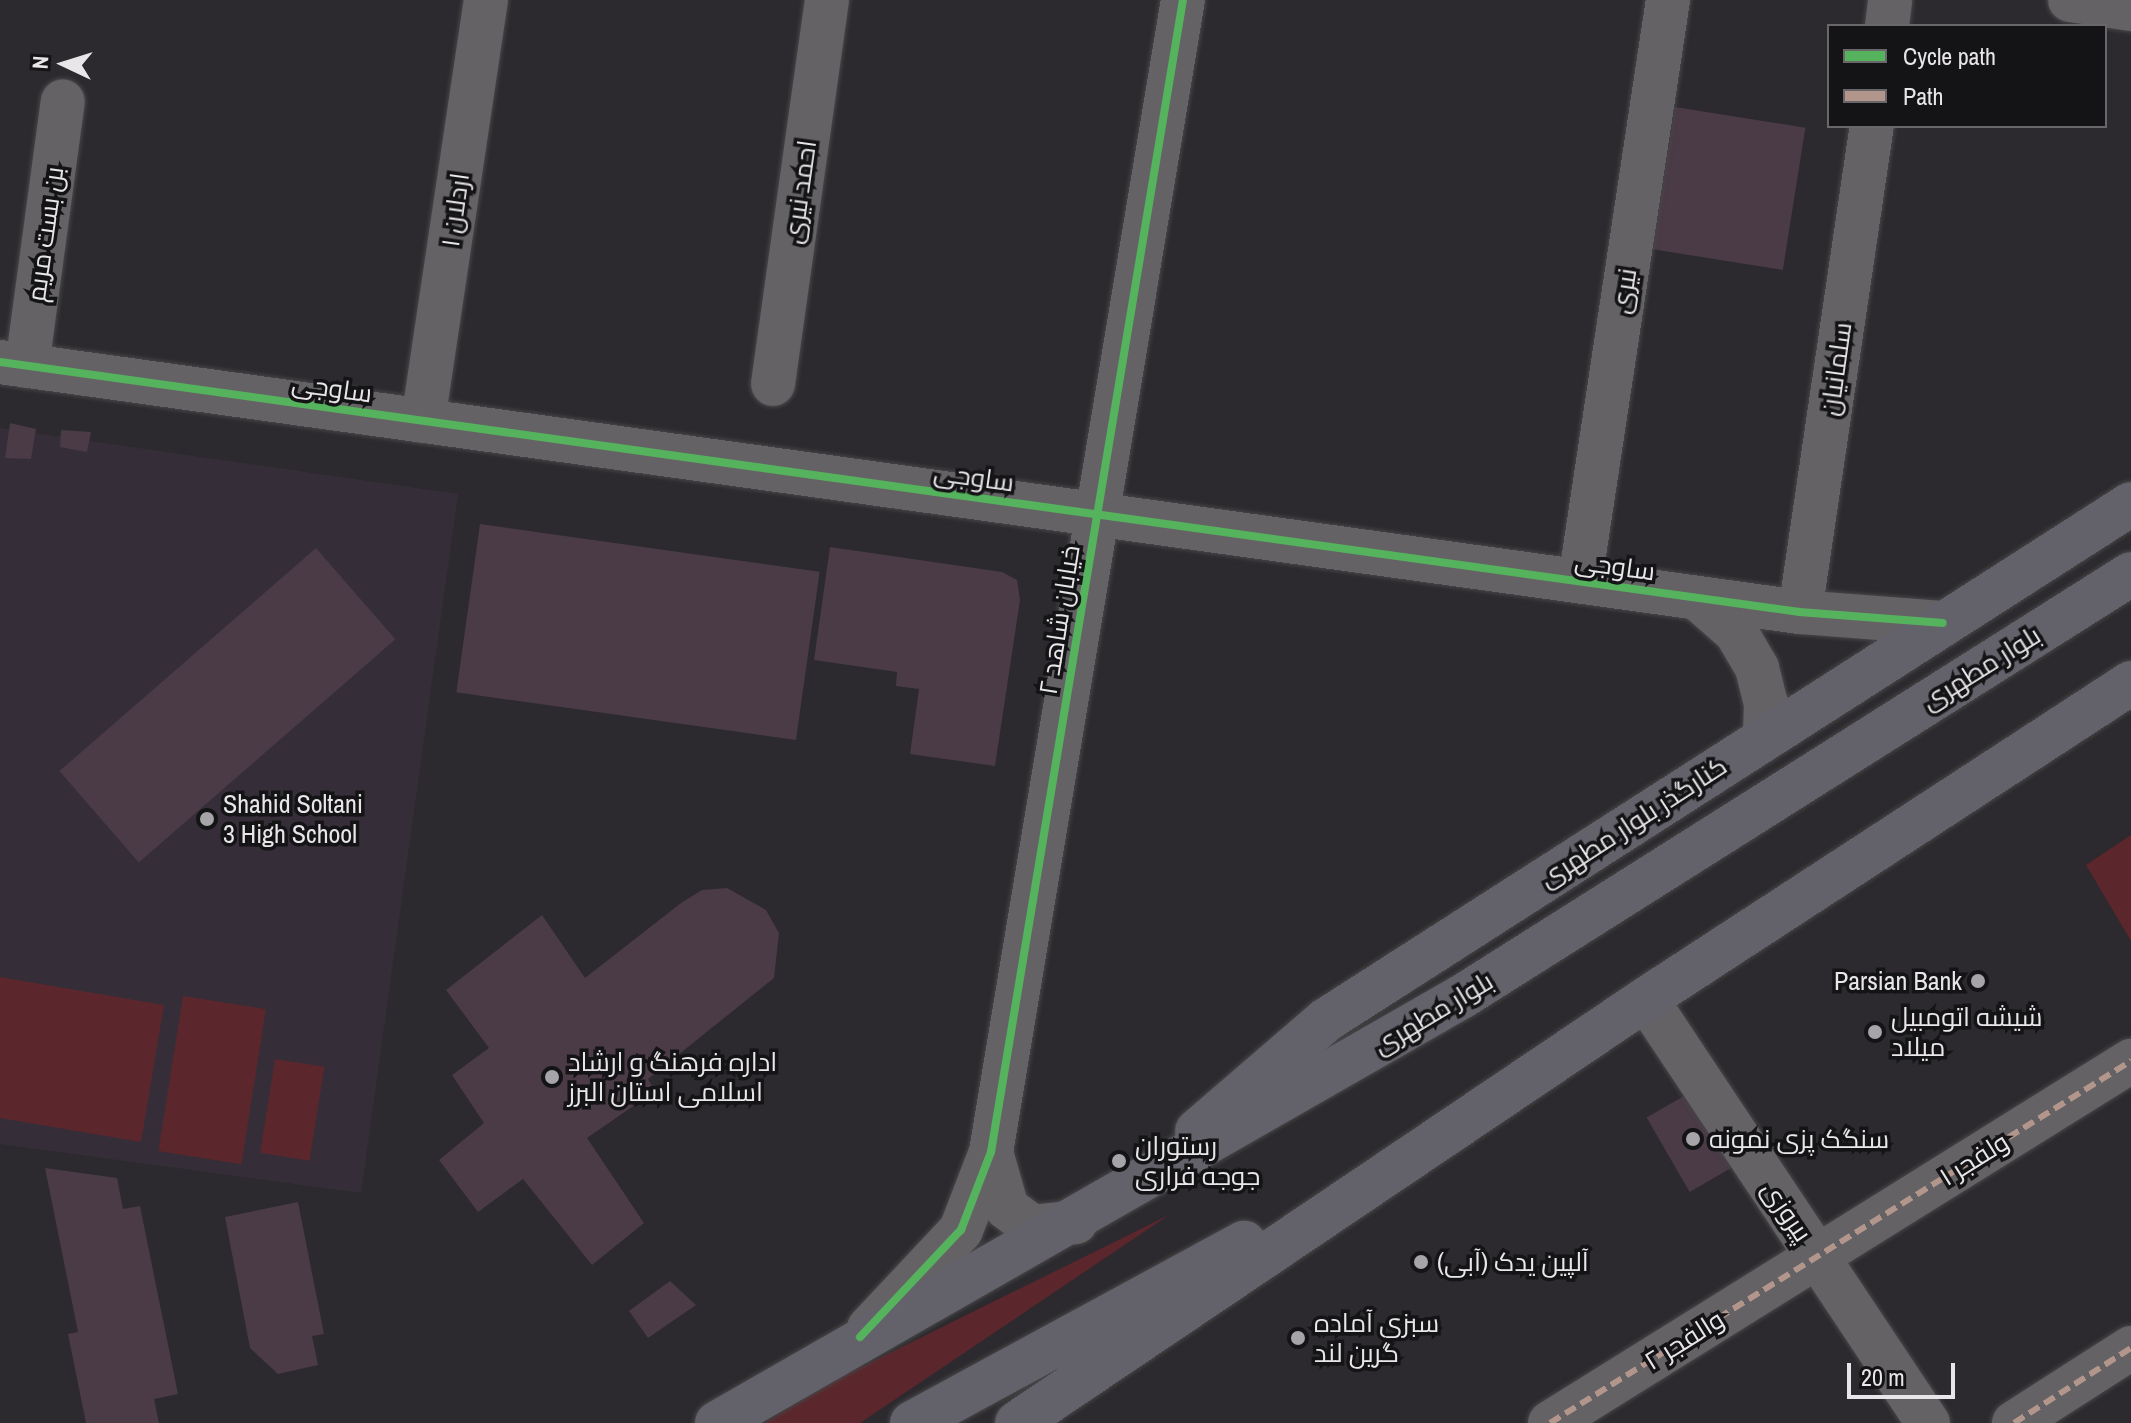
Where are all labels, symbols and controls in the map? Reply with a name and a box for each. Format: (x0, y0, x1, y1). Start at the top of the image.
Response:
north arrow (24, 24, 104, 104)
legend (1827, 24, 2107, 128)
text: Cycle path (1903, 40, 1996, 72)
text: N (25, 55, 55, 70)
text: Path (1903, 80, 1944, 112)
street label: احمد نیری (777, 138, 823, 246)
street label: بن بست مریم (20, 164, 70, 304)
street label: اردلان ۱ (434, 171, 476, 249)
street label: نیری (1605, 266, 1643, 316)
street label: سلمانیان (1814, 320, 1858, 418)
street label: ساوجی (290, 367, 374, 409)
street label: ساوجی (932, 456, 1016, 498)
street label: خیابان شاهد ۲ (1032, 543, 1086, 697)
street label: ساوجی (1573, 545, 1657, 587)
street label: بلوار مطهری (1916, 619, 2046, 717)
street label: کنارگذر بلوار مطهری (1534, 750, 1732, 894)
place label: Shahid Soltani 3 High School (223, 788, 363, 850)
marker: Shahid Soltani 3 High School (198, 810, 216, 828)
street label: بلوار مطهری (1367, 965, 1499, 1061)
place label: Parsian Bank (1834, 965, 1962, 997)
marker: Parsian Bank (1969, 972, 1987, 990)
place label: شیشه اتومبیل میلاد (1891, 1001, 2043, 1062)
marker: شیشه اتومبیل میلاد (1866, 1023, 1884, 1041)
place label: اداره فرهنگ و ارشاد اسلامی استان البرز (568, 1046, 777, 1108)
marker: اداره فرهنگ و ارشاد اسلامی استان البرز (543, 1068, 561, 1086)
place label: سنگک پزی نمونه (1709, 1123, 1889, 1155)
street label: ولفجر ۱ (1934, 1126, 2014, 1192)
place label: رستوران جوجه فراری (1135, 1130, 1261, 1192)
marker: سنگک پزی نمونه (1684, 1130, 1702, 1148)
marker: رستوران جوجه فراری (1110, 1152, 1128, 1170)
street label: پیروزی (1755, 1175, 1819, 1247)
place label: آلپین یدک (آبی) (1437, 1246, 1589, 1278)
marker: آلپین یدک (آبی) (1412, 1253, 1430, 1271)
street label: والفجر ۲ (1638, 1303, 1730, 1377)
place label: سبزی آماده گرین لند (1314, 1307, 1439, 1368)
marker: سبزی آماده گرین لند (1289, 1329, 1307, 1347)
scale bar (1851, 1347, 1959, 1397)
text: 20 m (1861, 1361, 1905, 1393)

